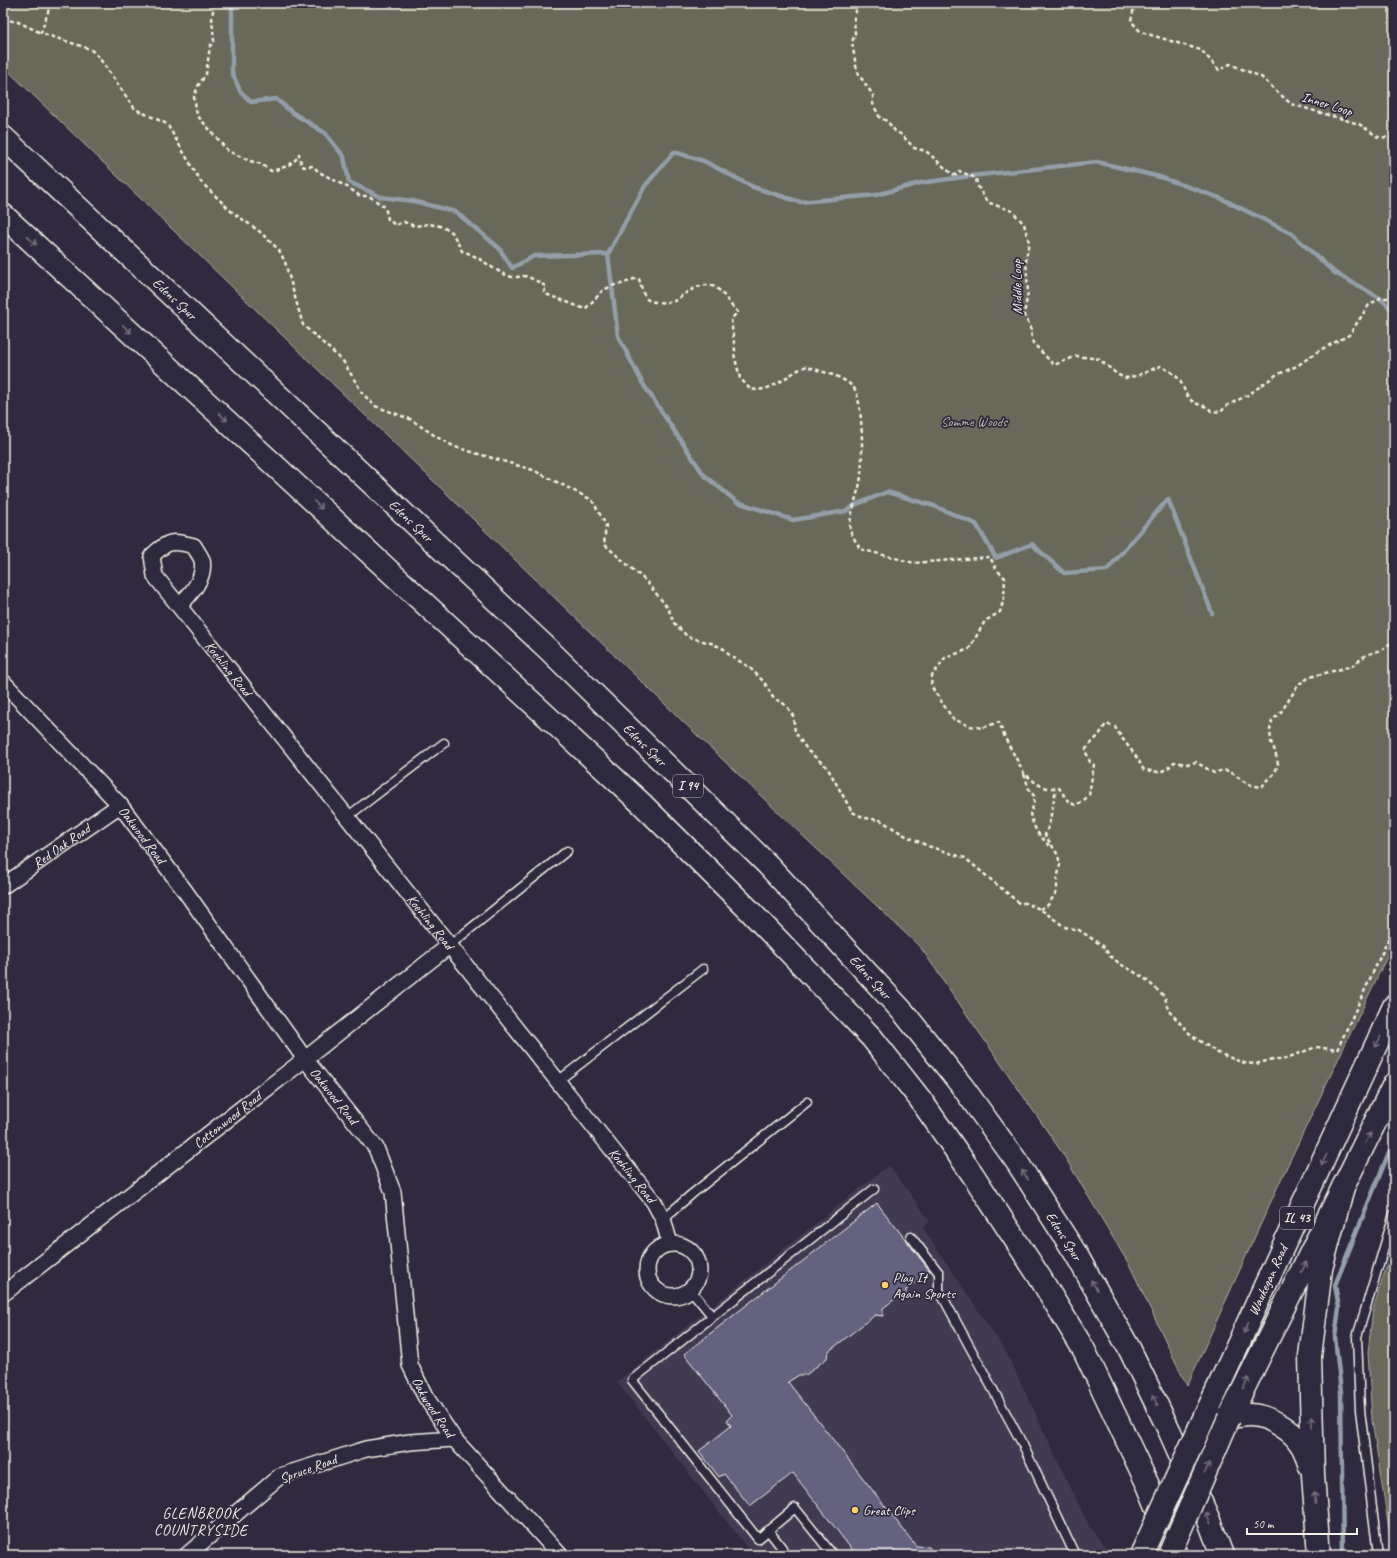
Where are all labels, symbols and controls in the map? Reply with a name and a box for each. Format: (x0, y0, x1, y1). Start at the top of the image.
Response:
street label: Inner Loop (1300, 88, 1355, 120)
one-way arrow (26, 236, 36, 245)
street label: Middle Loop (1008, 259, 1026, 315)
street label: Edens Spur (149, 274, 201, 324)
one-way arrow (122, 324, 132, 334)
one-way arrow (218, 413, 228, 422)
park label: Somme Woods (941, 413, 1008, 430)
street label: Edens Spur (386, 496, 437, 546)
one-way arrow (313, 501, 323, 510)
street label: Koehling Road (202, 638, 257, 701)
street label: Edens Spur (620, 719, 671, 770)
road number: I 94 (673, 775, 703, 797)
street label: Oakwood Road (115, 803, 171, 869)
street label: Red Oak Road (29, 818, 95, 871)
street label: Koehling Road (404, 891, 459, 955)
street label: Edens Spur (846, 951, 896, 1003)
one-way arrow (1374, 1035, 1381, 1047)
street label: Oakwood Road (307, 1064, 364, 1129)
street label: Cottonwood Road (190, 1086, 267, 1151)
one-way arrow (1365, 1132, 1372, 1144)
street label: Koehling Road (606, 1144, 661, 1208)
one-way arrow (1320, 1153, 1327, 1165)
one-way arrow (1021, 1170, 1029, 1181)
road number: IL 43 (1280, 1207, 1314, 1229)
street label: Edens Spur (1043, 1209, 1087, 1264)
street label: Waukegan Road (1244, 1240, 1292, 1318)
one-way arrow (1301, 1261, 1308, 1273)
place label: Play It Again Sports (893, 1269, 956, 1302)
one-way arrow (1089, 1279, 1097, 1291)
marker: Play It Again Sports (880, 1280, 890, 1290)
one-way arrow (1242, 1322, 1249, 1334)
street label: Oakwood Road (409, 1374, 460, 1442)
one-way arrow (1243, 1377, 1250, 1389)
one-way arrow (1150, 1394, 1158, 1406)
one-way arrow (1308, 1416, 1316, 1429)
street label: Spruce Road (277, 1450, 341, 1487)
one-way arrow (1204, 1462, 1211, 1474)
one-way arrow (1311, 1492, 1318, 1505)
place label: Great Clips (863, 1502, 916, 1519)
district label: GLENBROOK COUNTRYSIDE (154, 1504, 249, 1540)
marker: Great Clips (850, 1505, 860, 1515)
scale bar (1247, 1510, 1357, 1536)
one-way arrow (1204, 1513, 1211, 1525)
text: 50 m (1253, 1516, 1275, 1532)

